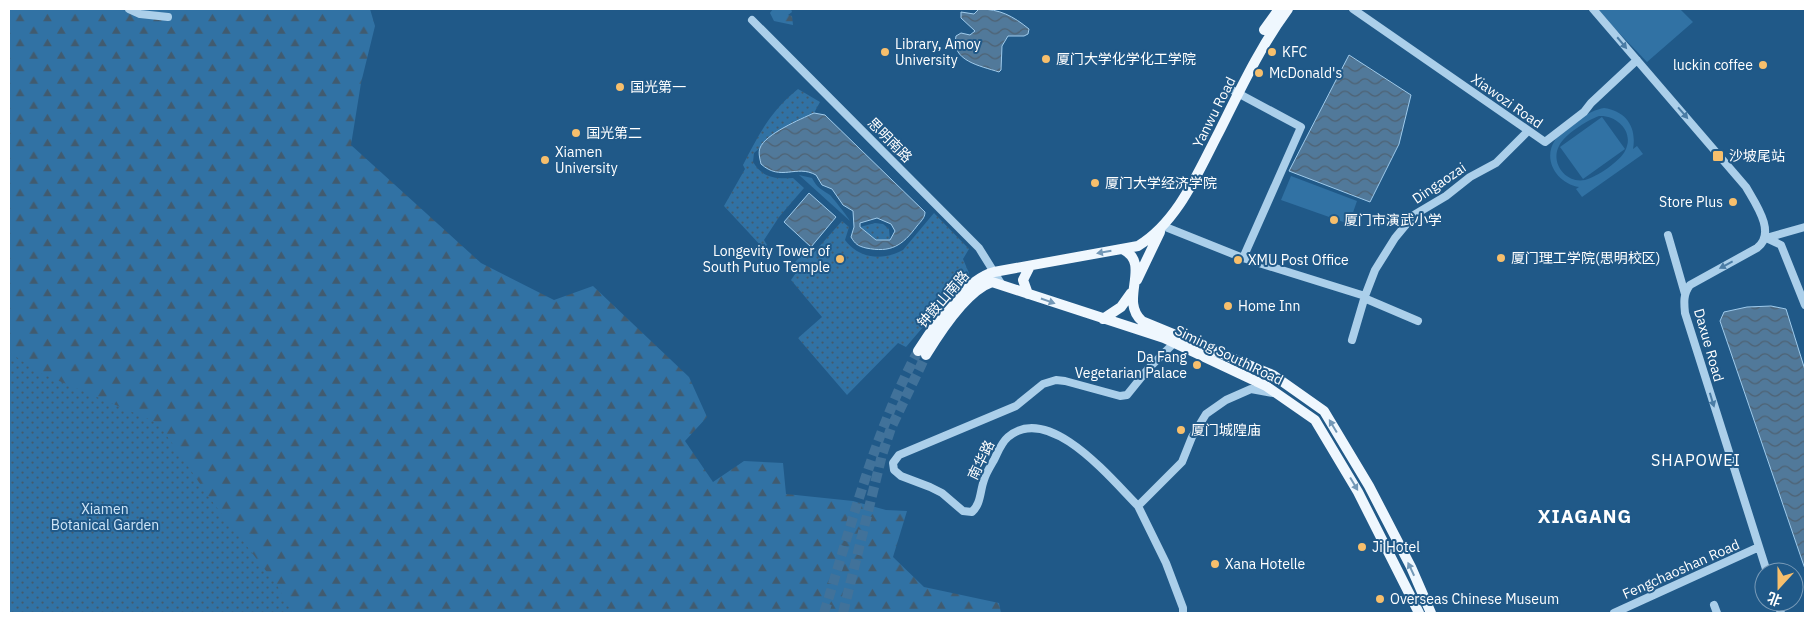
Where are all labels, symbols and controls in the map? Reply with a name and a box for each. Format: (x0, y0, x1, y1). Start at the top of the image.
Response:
place label: Library, Amoy University (895, 35, 981, 69)
one-way arrow (1616, 36, 1628, 48)
place label: KFC (1282, 43, 1307, 61)
marker: Library, Amoy University (879, 46, 891, 58)
marker: KFC (1266, 46, 1278, 58)
place label: 厦门大学化学化工学院 (1056, 50, 1196, 68)
marker: 厦门大学化学化工学院 (1040, 53, 1052, 65)
place label: luckin coffee (1673, 56, 1753, 74)
marker: luckin coffee (1757, 59, 1769, 71)
place label: McDonald's (1269, 64, 1342, 82)
marker: McDonald's (1253, 67, 1265, 79)
street label: Xiawozi Road (1468, 70, 1546, 132)
street label: Yanwu Road (1188, 74, 1240, 150)
place label: 国光第一 (630, 78, 686, 96)
marker: 国光第一 (614, 81, 626, 93)
one-way arrow (1677, 106, 1689, 118)
street label: 思明南路 (864, 114, 916, 166)
place label: 国光第二 (586, 124, 642, 142)
marker: 国光第二 (570, 127, 582, 139)
place label: Xiamen University (555, 143, 618, 177)
place label: 沙坡尾站 (1729, 147, 1785, 165)
marker: 沙坡尾站 (1711, 149, 1725, 163)
marker: Xiamen University (539, 154, 551, 166)
street label: Dingaozai (1409, 159, 1469, 207)
place label: 厦门大学经济学院 (1105, 174, 1217, 192)
marker: 厦门大学经济学院 (1089, 177, 1101, 189)
place label: Store Plus (1659, 193, 1723, 211)
marker: Store Plus (1727, 196, 1739, 208)
place label: 厦门市演武小学 (1344, 211, 1442, 229)
marker: 厦门市演武小学 (1328, 214, 1340, 226)
place label: Longevity Tower of South Putuo Temple (703, 242, 830, 276)
one-way arrow (1096, 249, 1112, 257)
place label: 厦门理工学院(思明校区) (1511, 249, 1660, 267)
place label: XMU Post Office (1248, 251, 1349, 269)
marker: 厦门理工学院(思明校区) (1495, 252, 1507, 264)
marker: Longevity Tower of South Putuo Temple (834, 253, 846, 265)
marker: XMU Post Office (1232, 254, 1244, 266)
one-way arrow (1719, 261, 1734, 269)
street label: 钟鼓山南路 (913, 267, 973, 331)
one-way arrow (1041, 297, 1056, 305)
place label: Home Inn (1238, 297, 1300, 315)
marker: Home Inn (1222, 300, 1234, 312)
street label: Daxue Road (1690, 306, 1728, 384)
street label: Siming South Road (1172, 321, 1286, 389)
place label: Da Fang Vegetarian Palace (1075, 348, 1188, 382)
marker: Da Fang Vegetarian Palace (1191, 359, 1203, 371)
one-way arrow (1709, 393, 1717, 408)
one-way arrow (1329, 420, 1338, 433)
place label: 厦门城隍庙 (1191, 421, 1261, 439)
marker: 厦门城隍庙 (1175, 424, 1187, 436)
street label: 南华路 (964, 437, 998, 483)
district label: SHAPOWEI (1651, 450, 1741, 470)
one-way arrow (1349, 478, 1358, 491)
park label: Xiamen Botanical Garden (51, 500, 159, 534)
district label: XIAGANG (1538, 504, 1632, 528)
street label: Fengchaoshan Road (1620, 535, 1742, 603)
place label: Ji Hotel (1372, 538, 1420, 556)
marker: Ji Hotel (1356, 541, 1368, 553)
place label: Xana Hotelle (1225, 555, 1305, 573)
marker: Xana Hotelle (1209, 558, 1221, 570)
one-way arrow (1407, 562, 1415, 576)
north arrow (1754, 562, 1804, 612)
text: 北 (1765, 588, 1784, 610)
place label: Overseas Chinese Museum (1390, 590, 1559, 608)
marker: Overseas Chinese Museum (1374, 593, 1386, 605)

